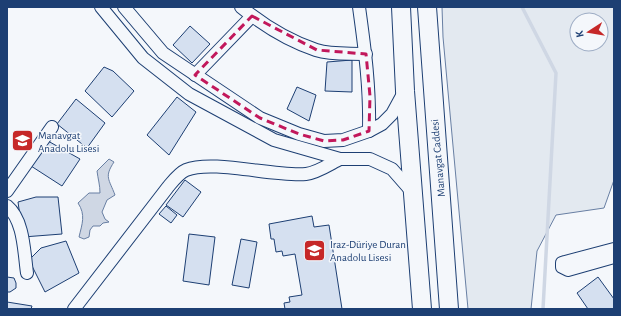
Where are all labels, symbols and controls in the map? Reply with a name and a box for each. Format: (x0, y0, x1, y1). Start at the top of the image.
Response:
north arrow (569, 12, 609, 52)
text: K (574, 29, 586, 38)
street label: Manavgat Caddesi (429, 119, 447, 197)
school or university icon: Manavgat Anadolu Lisesi (10, 128, 36, 154)
place label: Manavgat Anadolu Lisesi (38, 130, 99, 154)
school or university icon: Iraz-Düriye Duran Anadolu Lisesi (302, 237, 328, 263)
place label: Iraz-Düriye Duran Anadolu Lisesi (330, 239, 406, 263)

